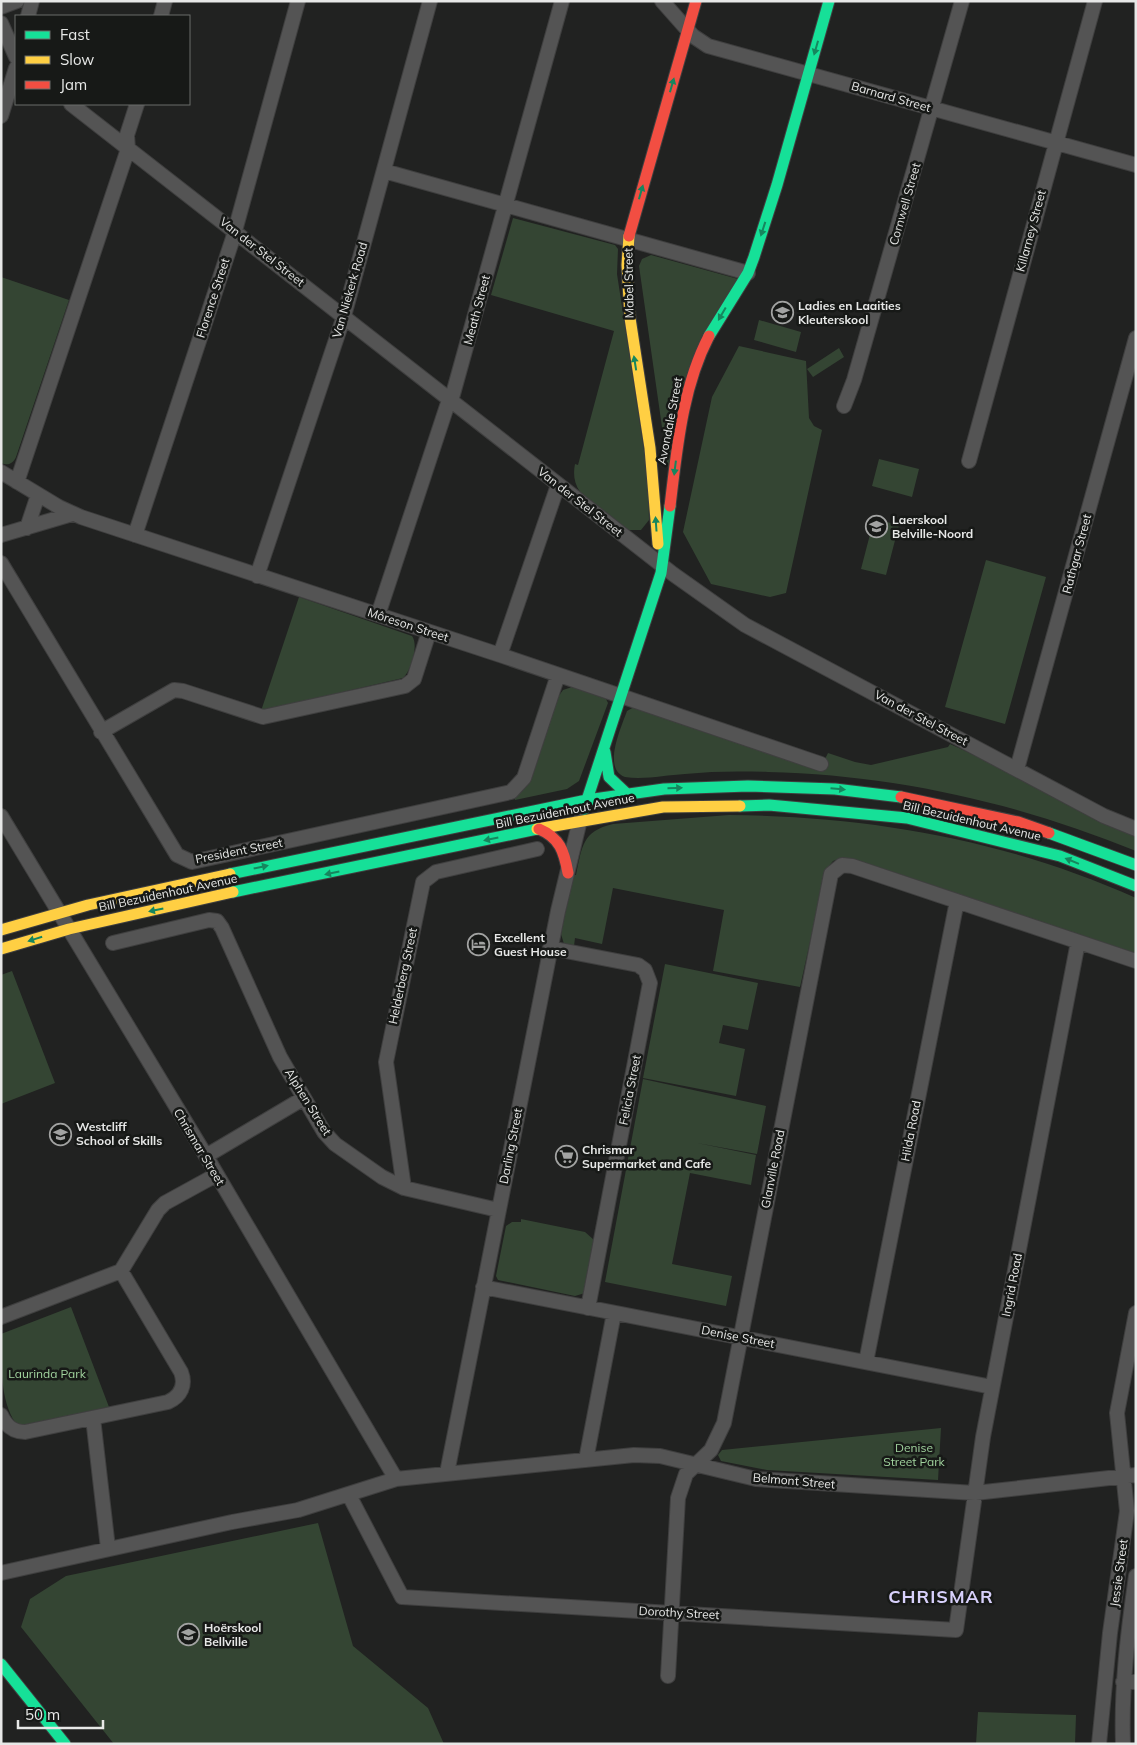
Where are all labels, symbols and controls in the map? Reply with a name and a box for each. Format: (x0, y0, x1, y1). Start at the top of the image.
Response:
legend (15, 15, 190, 105)
text: Fast (60, 25, 90, 44)
one-way arrow (811, 41, 819, 56)
text: Slow (60, 50, 94, 69)
text: Jam (60, 75, 87, 94)
one-way arrow (668, 77, 676, 92)
street label: Barnard Street (850, 78, 932, 115)
street label: Cornwell Street (886, 161, 923, 247)
one-way arrow (638, 185, 646, 200)
street label: Killarney Street (1012, 188, 1049, 273)
street label: Van der Stel Street (217, 214, 308, 289)
one-way arrow (759, 222, 767, 237)
street label: Van Niekerk Road (329, 240, 370, 340)
street label: Mabel Street (620, 248, 637, 318)
street label: Florence Street (193, 256, 232, 340)
street label: Meath Street (460, 273, 493, 346)
place label: Ladies en Laaities Kleuterskool (798, 298, 901, 327)
school or university icon: Ladies en Laaities Kleuterskool (770, 301, 794, 325)
one-way arrow (717, 307, 726, 320)
one-way arrow (631, 355, 639, 371)
street label: Avondale Street (654, 376, 685, 466)
one-way arrow (671, 460, 679, 476)
street label: Van der Stel Street (535, 464, 626, 539)
place label: Laerskool Belville-Noord (892, 512, 973, 541)
street label: Rathgar Street (1059, 512, 1094, 595)
school or university icon: Laerskool Belville-Noord (864, 515, 888, 539)
one-way arrow (652, 516, 660, 532)
street label: Môreson Street (366, 604, 450, 645)
street label: Van der Stel Street (872, 687, 970, 748)
one-way arrow (667, 784, 683, 792)
one-way arrow (830, 786, 846, 794)
street label: Bill Bezuidenhout Avenue (494, 790, 636, 831)
street label: Bill Bezuidenhout Avenue (902, 797, 1043, 844)
street label: President Street (194, 835, 284, 866)
one-way arrow (483, 835, 499, 843)
one-way arrow (1065, 856, 1079, 864)
one-way arrow (253, 863, 269, 871)
one-way arrow (324, 869, 340, 877)
street label: Bill Bezuidenhout Avenue (97, 870, 239, 915)
one-way arrow (148, 906, 163, 914)
street label: Helderberg Street (385, 926, 420, 1025)
place label: Excellent Guest House (494, 930, 567, 959)
hotel icon: Excellent Guest House (466, 933, 490, 957)
one-way arrow (28, 936, 43, 944)
street label: Felicia Street (615, 1054, 644, 1126)
street label: Alphen Street (282, 1066, 335, 1138)
street label: Hilda Road (897, 1099, 924, 1163)
street label: Chrismar Street (171, 1106, 228, 1188)
street label: Darling Street (496, 1107, 525, 1185)
place label: Westcliff School of Skills (76, 1119, 162, 1148)
school or university icon: Westcliff School of Skills (48, 1122, 72, 1146)
street label: Glanville Road (758, 1128, 787, 1210)
place label: Chrismar Supermarket and Cafe (582, 1142, 712, 1171)
supermarket icon: Chrismar Supermarket and Cafe (554, 1145, 578, 1169)
street label: Ingrid Road (998, 1252, 1025, 1318)
street label: Denise Street (700, 1322, 776, 1351)
park label: Laurinda Park (8, 1366, 87, 1381)
park label: Denise Street Park (883, 1440, 946, 1469)
street label: Belmont Street (752, 1469, 836, 1492)
street label: Jessie Street (1106, 1538, 1131, 1608)
district label: CHRISMAR (888, 1585, 994, 1608)
street label: Dorothy Street (638, 1603, 720, 1622)
place label: Hoërskool Bellville (204, 1620, 261, 1649)
school or university icon: Hoërskool Bellville (176, 1623, 200, 1647)
scale bar (18, 1698, 102, 1730)
text: 50 m (25, 1705, 60, 1724)

